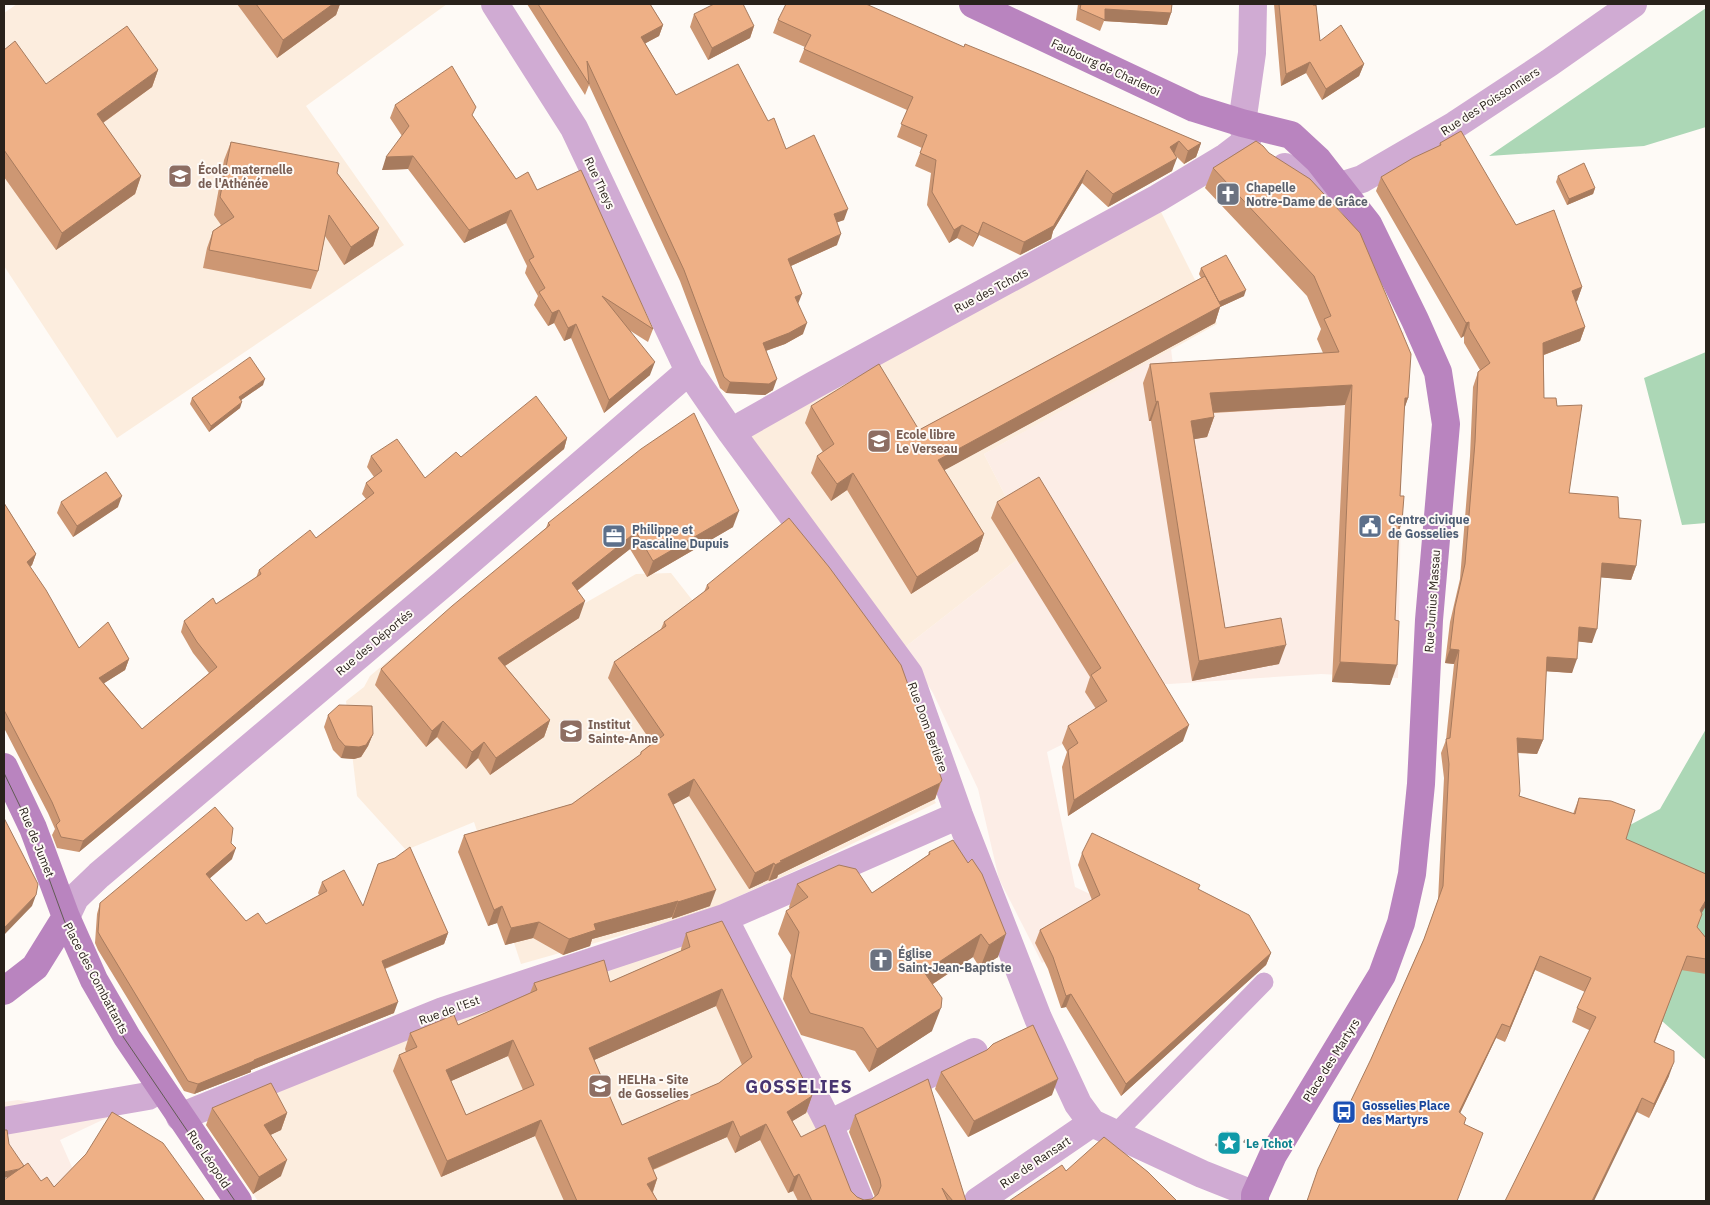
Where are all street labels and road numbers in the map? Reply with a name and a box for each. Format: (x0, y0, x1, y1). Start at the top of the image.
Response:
street label: Faubourg de Charleroi (1049, 35, 1163, 99)
street label: Rue des Poissonniers (1438, 63, 1542, 139)
street label: Rue Theys (581, 154, 619, 212)
street label: Rue des Tchots (951, 264, 1031, 316)
street label: Rue Junius Massau (1421, 549, 1443, 653)
street label: Rue des Déportés (333, 605, 416, 678)
street label: Rue Dom Berlière (905, 680, 951, 774)
street label: Rue de Jumet (16, 805, 58, 879)
street label: Place des Combattants (60, 920, 132, 1036)
street label: Rue de l'Est (417, 992, 481, 1028)
street label: Place des Martyrs (1299, 1015, 1363, 1105)
street label: Rue Léopold (184, 1127, 234, 1191)
street label: Rue de Ransart (997, 1133, 1073, 1191)

